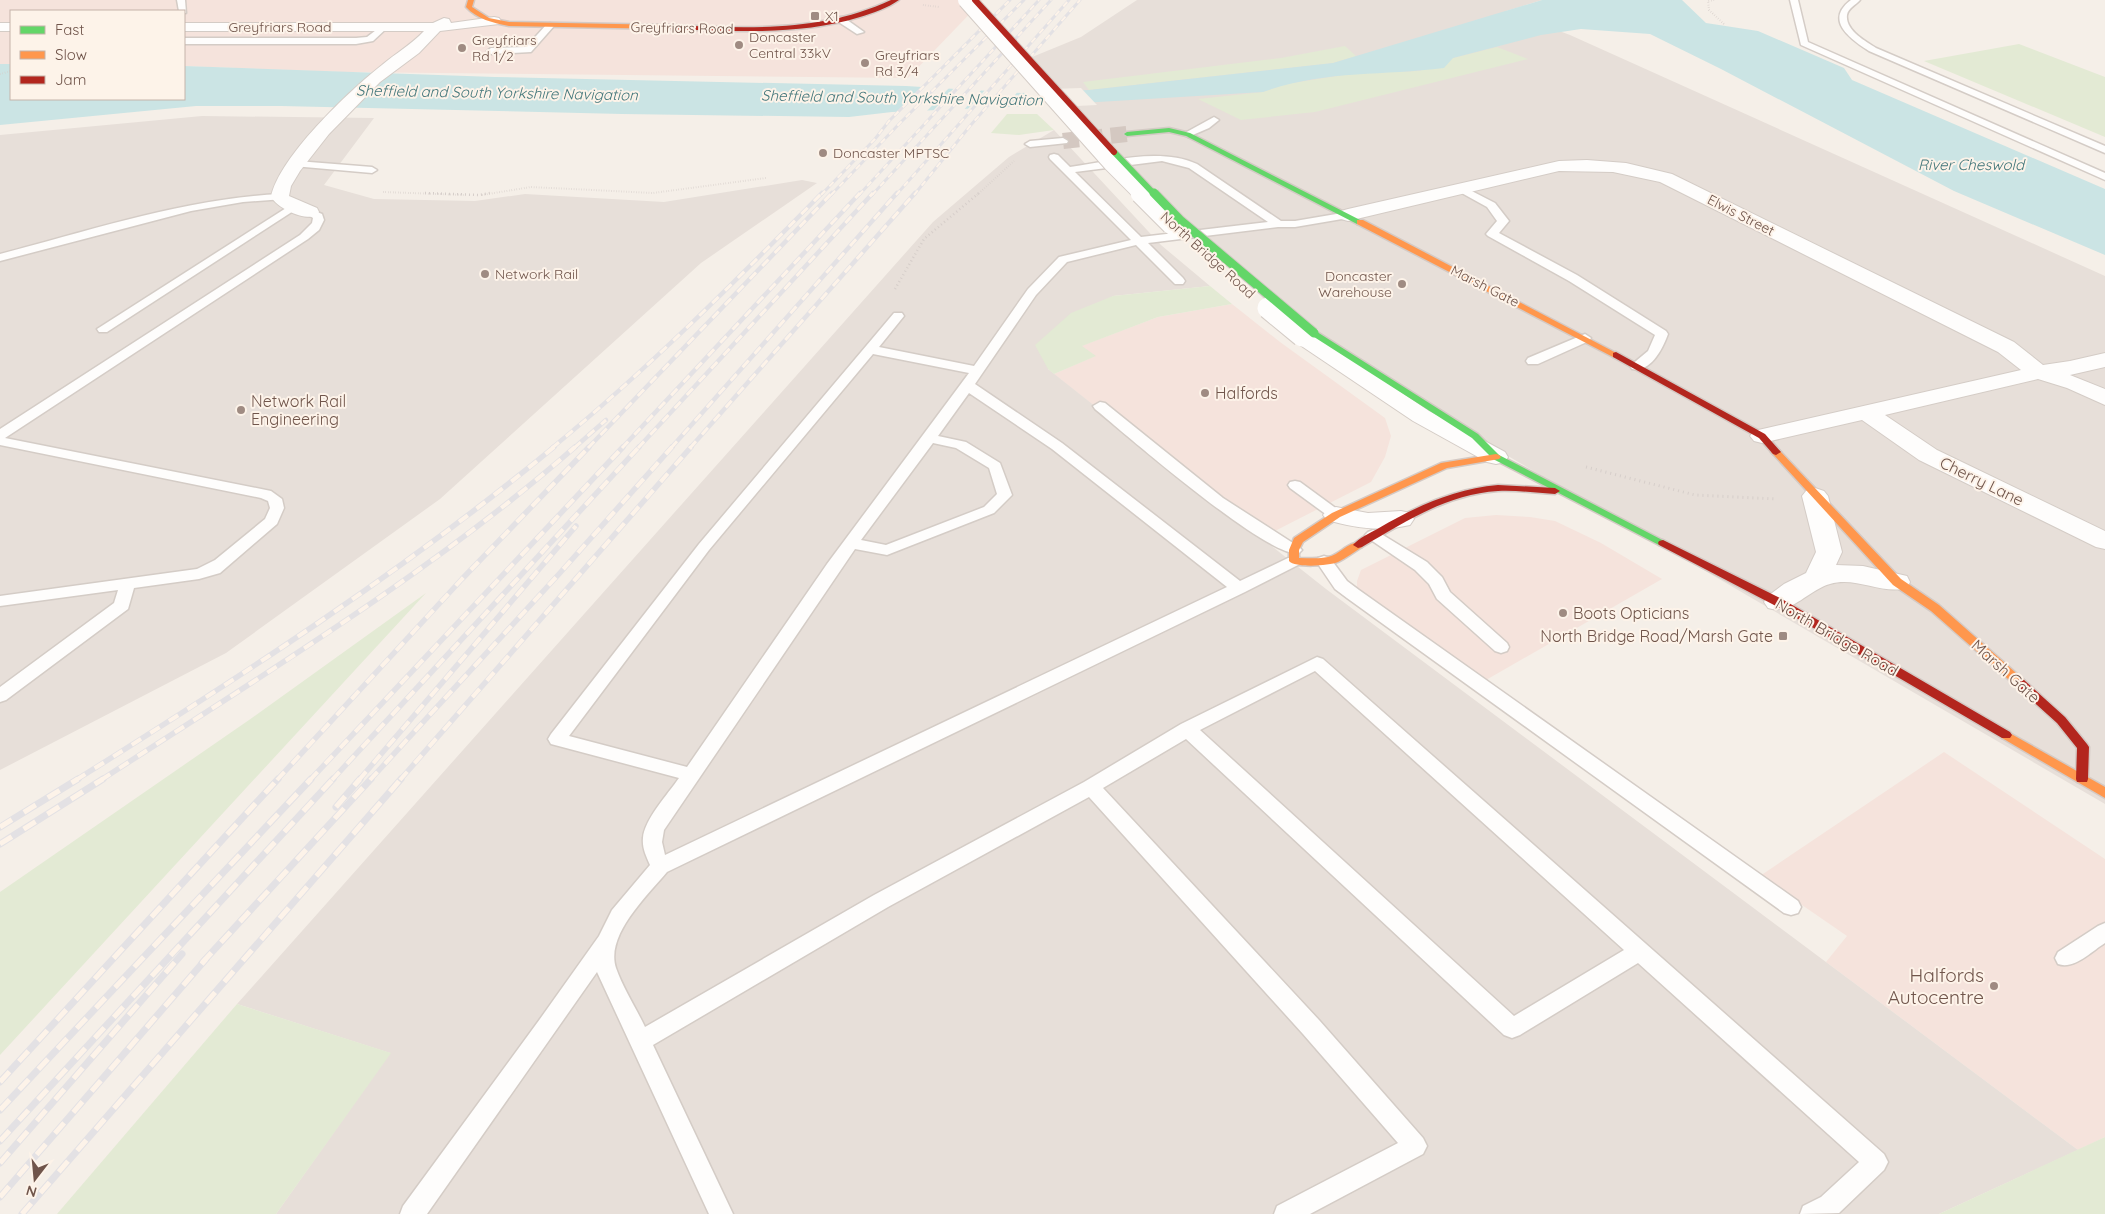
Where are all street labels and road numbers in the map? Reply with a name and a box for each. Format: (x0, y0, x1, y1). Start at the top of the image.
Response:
street label: Greyfriars Road (228, 18, 332, 36)
street label: Greyfriars Road (630, 18, 734, 38)
street label: Elwis Street (1704, 190, 1778, 240)
street label: North Bridge Road (1157, 208, 1259, 302)
street label: Marsh Gate (1448, 261, 1522, 311)
street label: Cherry Lane (1937, 452, 2027, 510)
street label: North Bridge Road (1772, 594, 1902, 680)
street label: Marsh Gate (1968, 635, 2044, 707)

